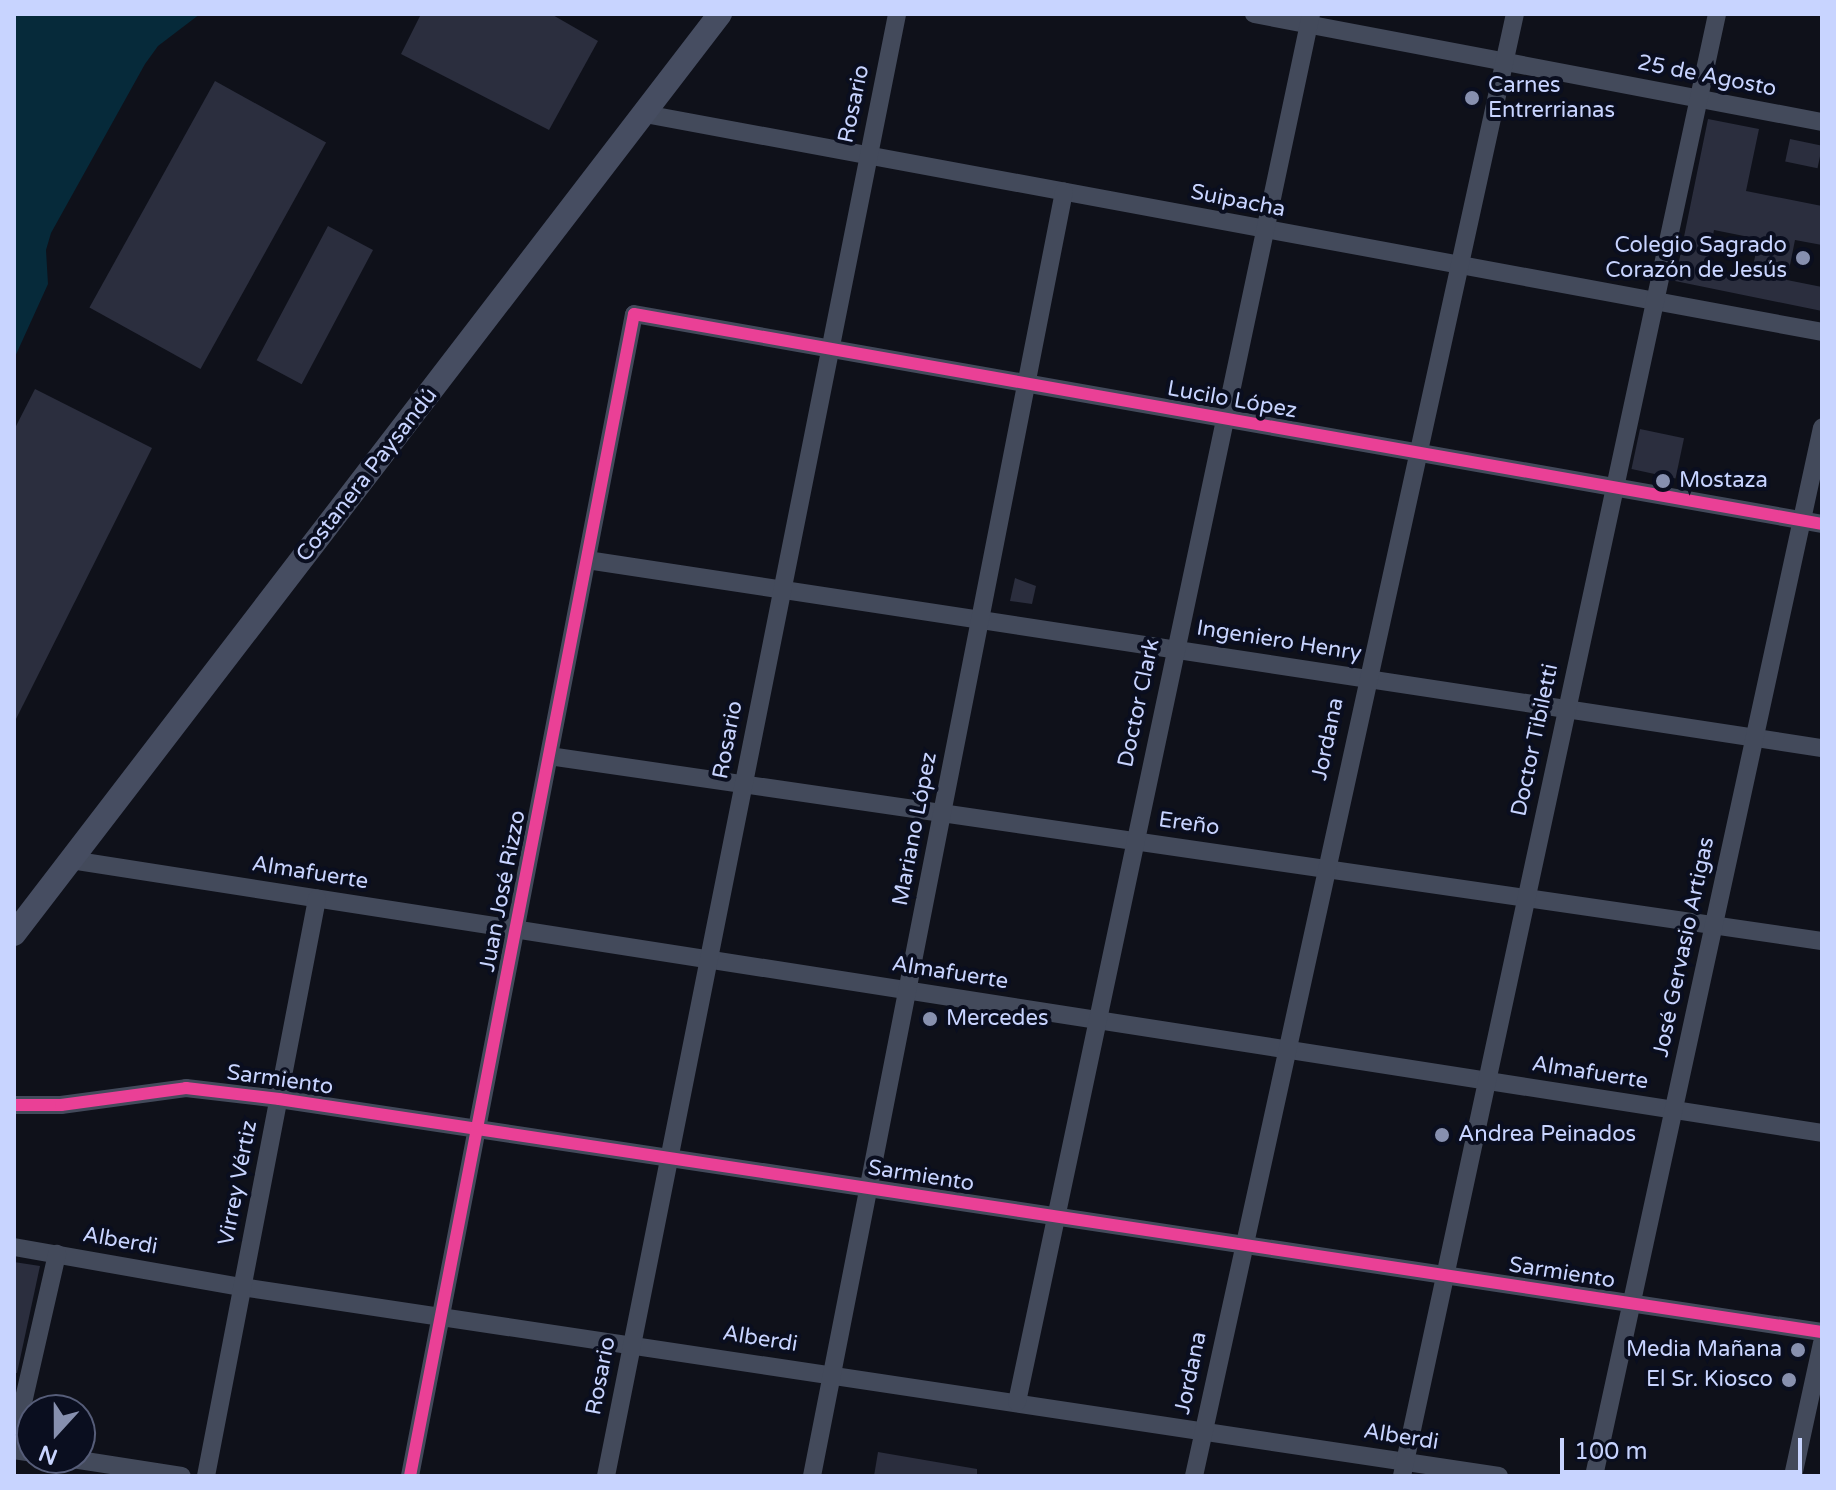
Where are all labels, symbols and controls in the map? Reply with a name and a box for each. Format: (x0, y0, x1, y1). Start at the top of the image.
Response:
street label: 25 de Agosto (1635, 50, 1779, 102)
street label: Rosario (833, 62, 875, 146)
place label: Carnes Entrerrianas (1488, 72, 1615, 124)
marker: Carnes Entrerrianas (1463, 89, 1481, 107)
street label: Suipacha (1188, 179, 1288, 223)
place label: Colegio Sagrado Corazón de Jesús (1605, 232, 1787, 284)
marker: Colegio Sagrado Corazón de Jesús (1794, 249, 1812, 267)
street label: Lucilo López (1165, 376, 1299, 424)
street label: Costanera Paysandú (291, 383, 443, 567)
place label: Mostaza (1679, 468, 1768, 494)
marker: Mostaza (1654, 472, 1672, 490)
street label: Ingeniero Henry (1195, 615, 1363, 667)
street label: Doctor Clark (1113, 636, 1165, 770)
street label: Doctor Tibiletti (1506, 661, 1564, 819)
street label: Jordana (1306, 695, 1350, 783)
street label: Rosario (707, 699, 749, 781)
street label: Mariano López (887, 750, 943, 908)
street label: Ereño (1157, 807, 1221, 841)
street label: Juan José Rizzo (474, 808, 532, 974)
street label: José Gervasio Artigas (1648, 835, 1720, 1059)
street label: Almafuerte (250, 851, 370, 895)
street label: Almafuerte (890, 951, 1010, 995)
place label: Mercedes (946, 1006, 1048, 1032)
marker: Mercedes (921, 1010, 939, 1028)
street label: Almafuerte (1530, 1051, 1650, 1095)
street label: Sarmiento (225, 1059, 335, 1101)
street label: Virrey Vértiz (213, 1118, 263, 1248)
place label: Andrea Peinados (1458, 1122, 1636, 1148)
marker: Andrea Peinados (1433, 1126, 1451, 1144)
street label: Sarmiento (866, 1155, 976, 1197)
street label: Alberdi (81, 1221, 159, 1261)
street label: Sarmiento (1507, 1252, 1617, 1294)
street label: Alberdi (721, 1320, 799, 1358)
street label: Jordana (1169, 1329, 1213, 1417)
street label: Rosario (580, 1335, 622, 1417)
place label: Media Mañana (1626, 1337, 1782, 1363)
marker: Media Mañana (1789, 1341, 1807, 1359)
place label: El Sr. Kiosco (1646, 1367, 1773, 1393)
marker: El Sr. Kiosco (1780, 1371, 1798, 1389)
north arrow (16, 1394, 96, 1474)
street label: Alberdi (1362, 1418, 1440, 1456)
scale bar (1564, 1422, 1806, 1472)
text: 100 m (1574, 1437, 1648, 1466)
text: N (35, 1439, 61, 1470)

